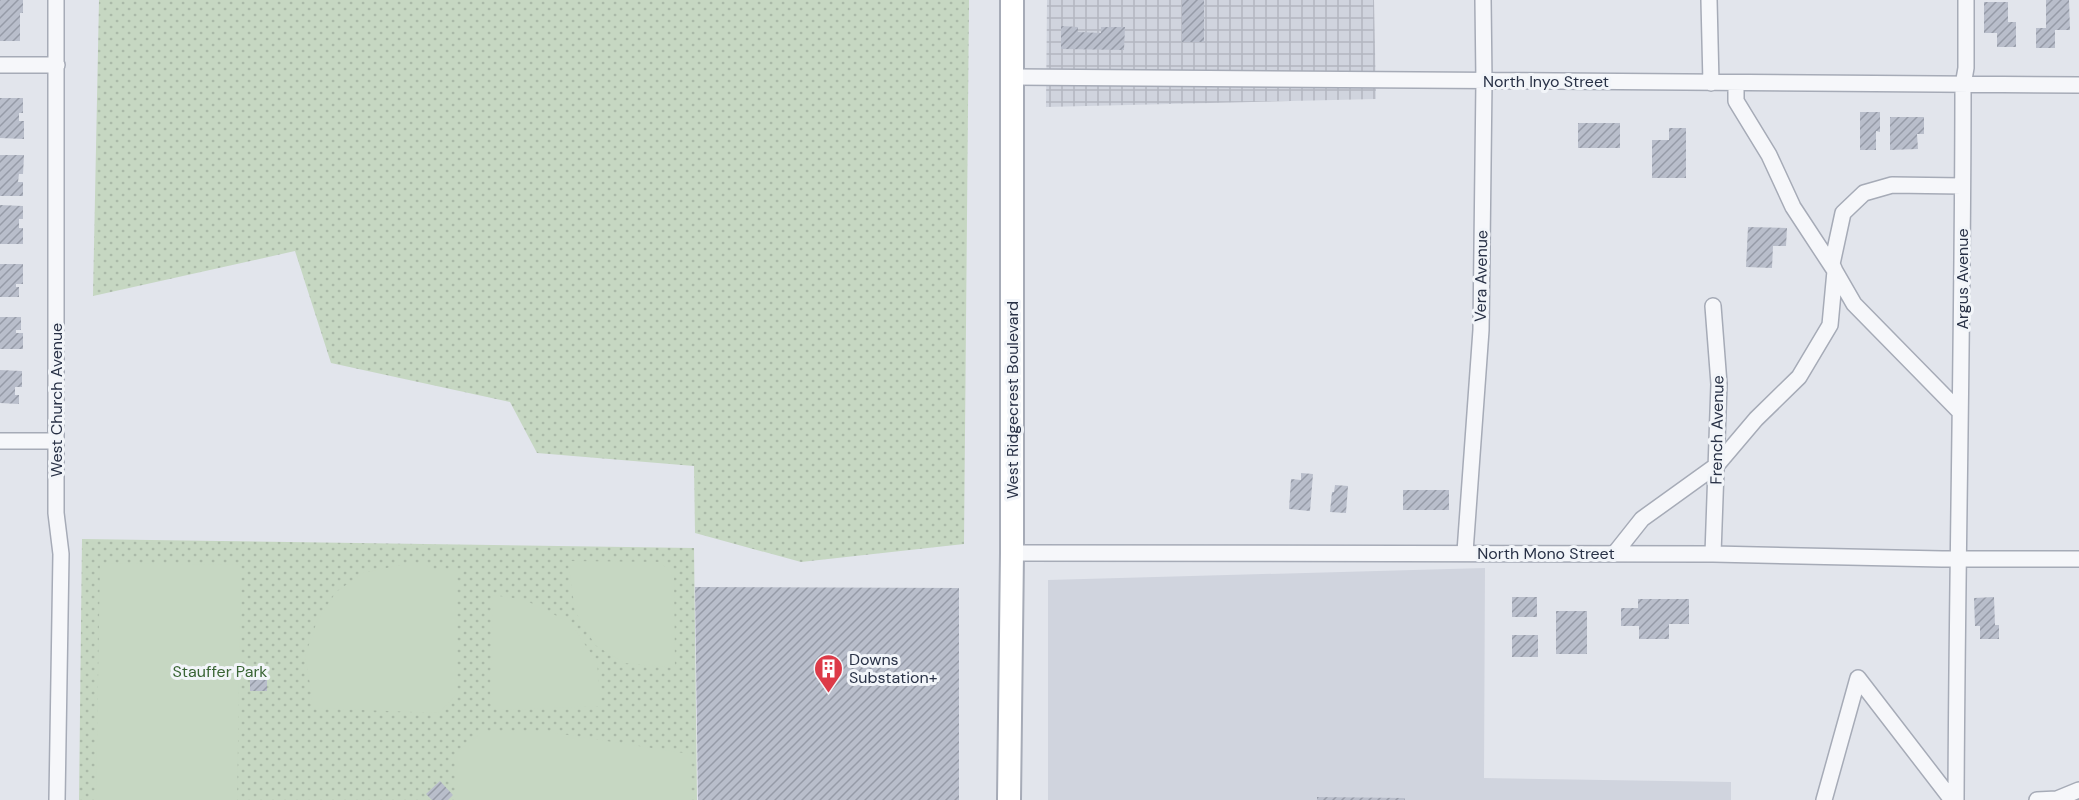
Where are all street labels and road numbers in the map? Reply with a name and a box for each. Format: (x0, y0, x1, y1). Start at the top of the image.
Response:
street label: North Inyo Street (1483, 71, 1609, 92)
street label: Argus Avenue (1952, 228, 1973, 330)
street label: Vera Avenue (1470, 230, 1492, 322)
street label: West Ridgecrest Boulevard (1002, 301, 1023, 499)
street label: West Church Avenue (46, 323, 67, 477)
street label: French Avenue (1706, 375, 1728, 485)
street label: North Mono Street (1477, 543, 1615, 564)

